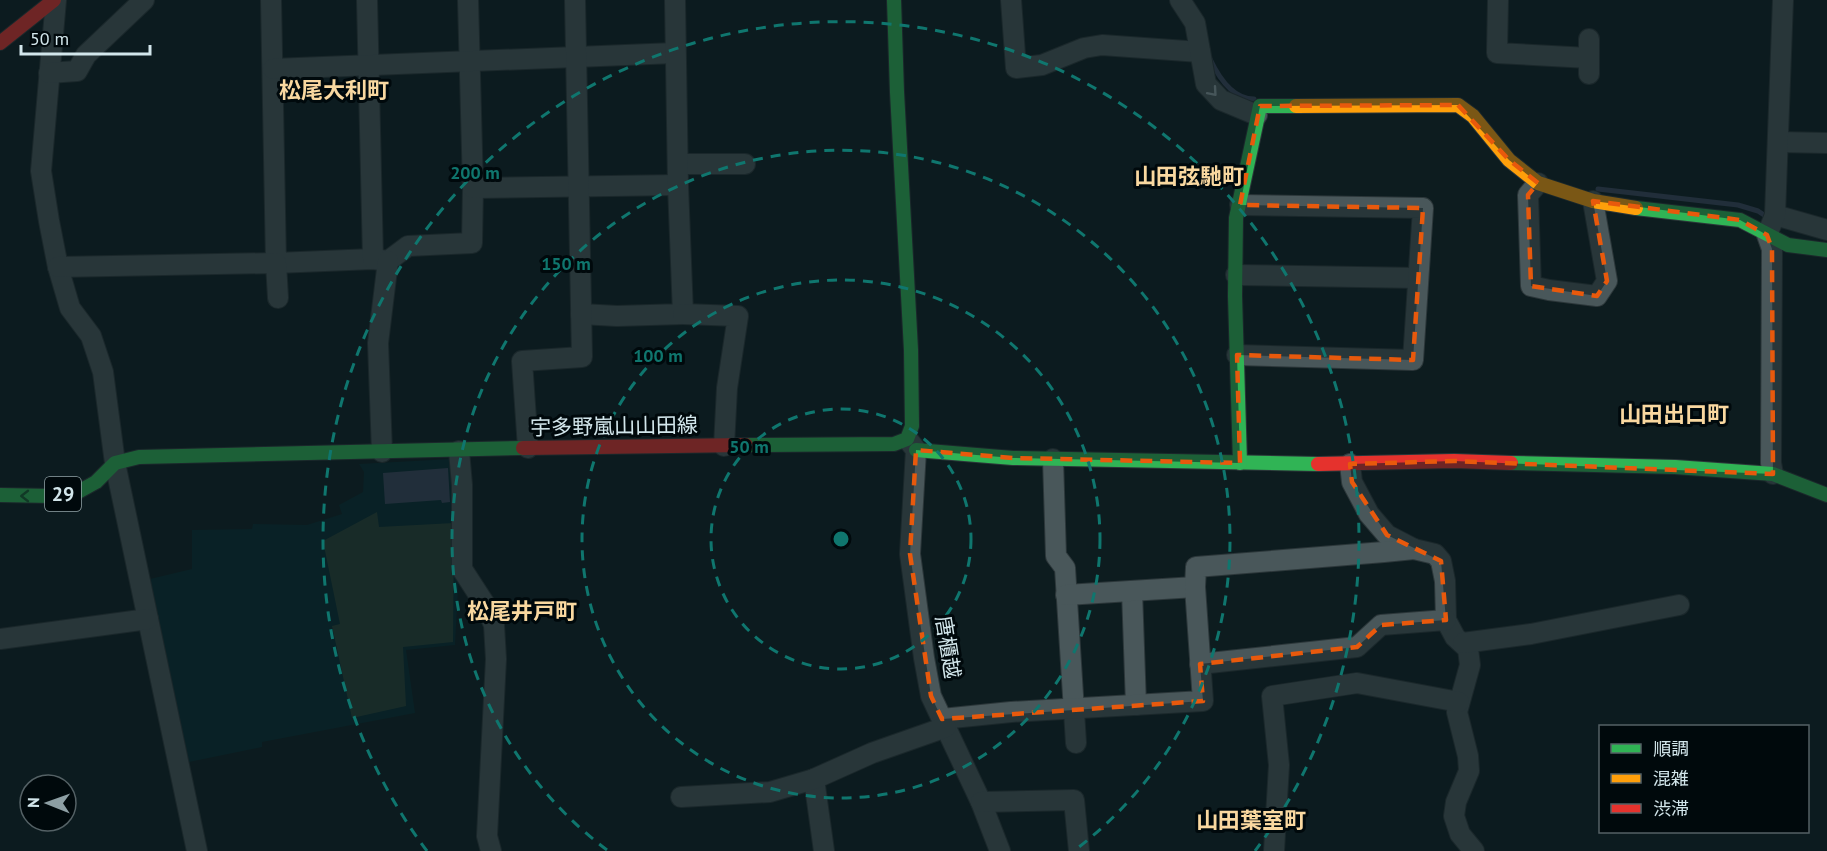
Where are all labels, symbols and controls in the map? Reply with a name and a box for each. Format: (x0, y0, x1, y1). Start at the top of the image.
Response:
scale bar (21, 18, 150, 56)
text: 50 m (30, 27, 69, 50)
district label: 松尾大利町 (279, 76, 389, 104)
one-way arrow (1206, 85, 1217, 96)
text: 200 m (450, 161, 500, 184)
district label: 山田弦馳町 (1134, 162, 1244, 190)
text: 150 m (541, 252, 591, 275)
text: 100 m (633, 344, 683, 367)
district label: 山田出口町 (1619, 400, 1729, 428)
street label: 宇多野嵐山山田線 (530, 411, 698, 441)
text: 50 m (729, 435, 769, 458)
road number: 29 (45, 477, 81, 511)
one-way arrow (21, 490, 30, 502)
centre of rings (831, 529, 851, 549)
district label: 松尾井戸町 (467, 597, 577, 625)
street label: 唐櫃越 (930, 614, 966, 680)
legend (1599, 725, 1809, 833)
text: 順調 (1653, 737, 1689, 760)
text: 混雑 (1653, 767, 1689, 790)
north arrow (18, 773, 78, 833)
text: N (23, 797, 43, 808)
text: 渋滞 (1653, 797, 1689, 820)
district label: 山田葉室町 (1196, 806, 1306, 834)

